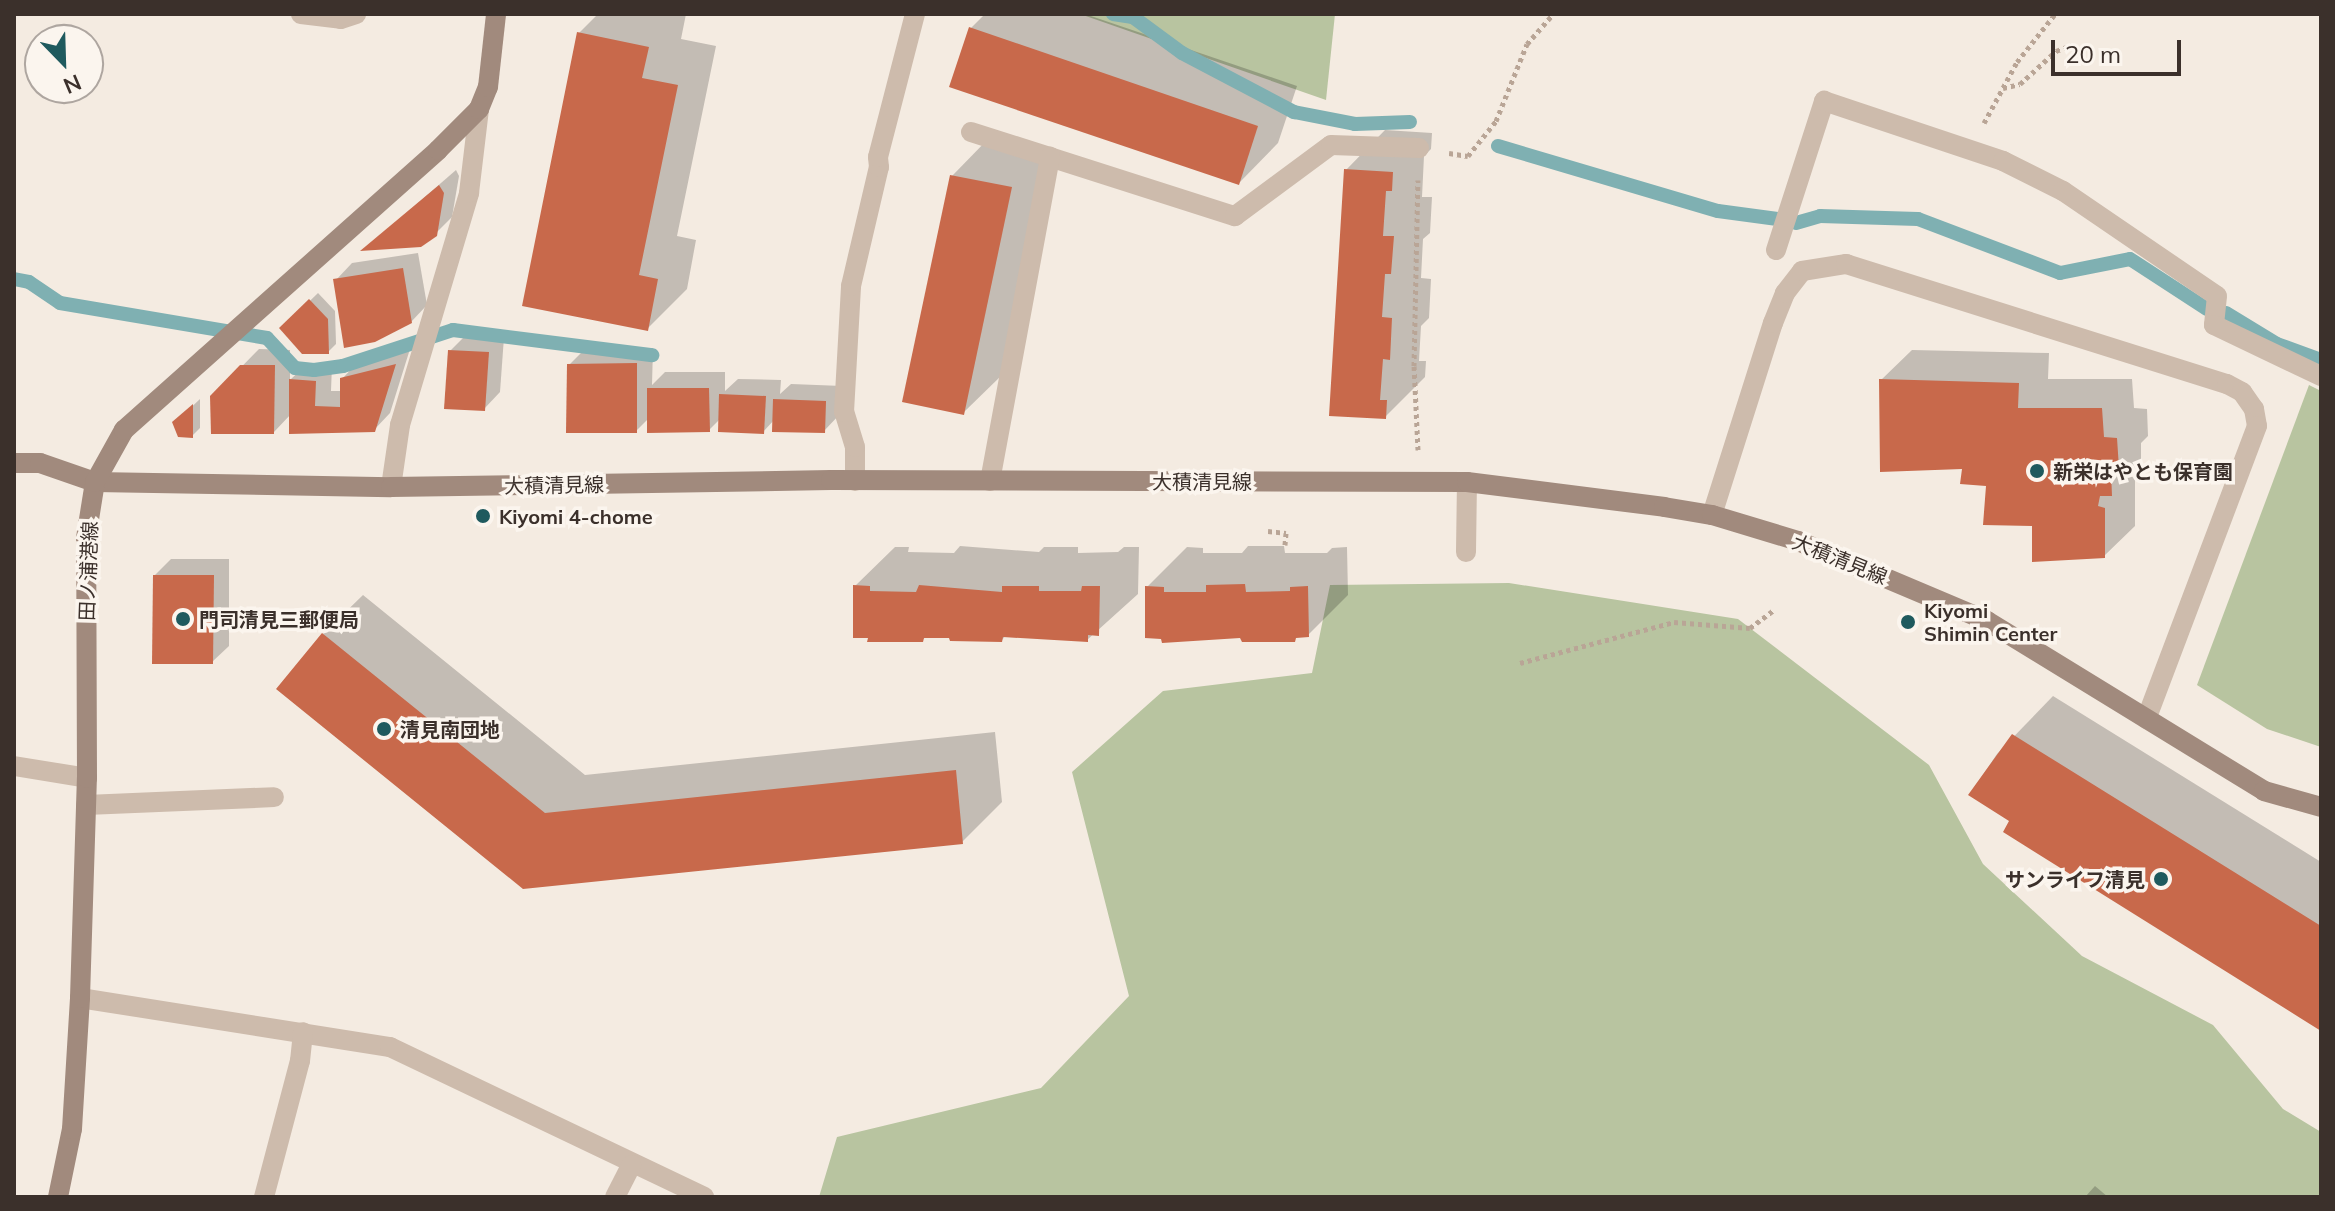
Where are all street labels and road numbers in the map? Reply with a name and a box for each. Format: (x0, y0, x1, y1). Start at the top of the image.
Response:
street label: 大積清見線 (1152, 469, 1252, 493)
street label: 大積清見線 (504, 472, 604, 498)
street label: 田ノ浦港線 (74, 521, 102, 621)
street label: 大積清見線 (1789, 529, 1891, 589)

